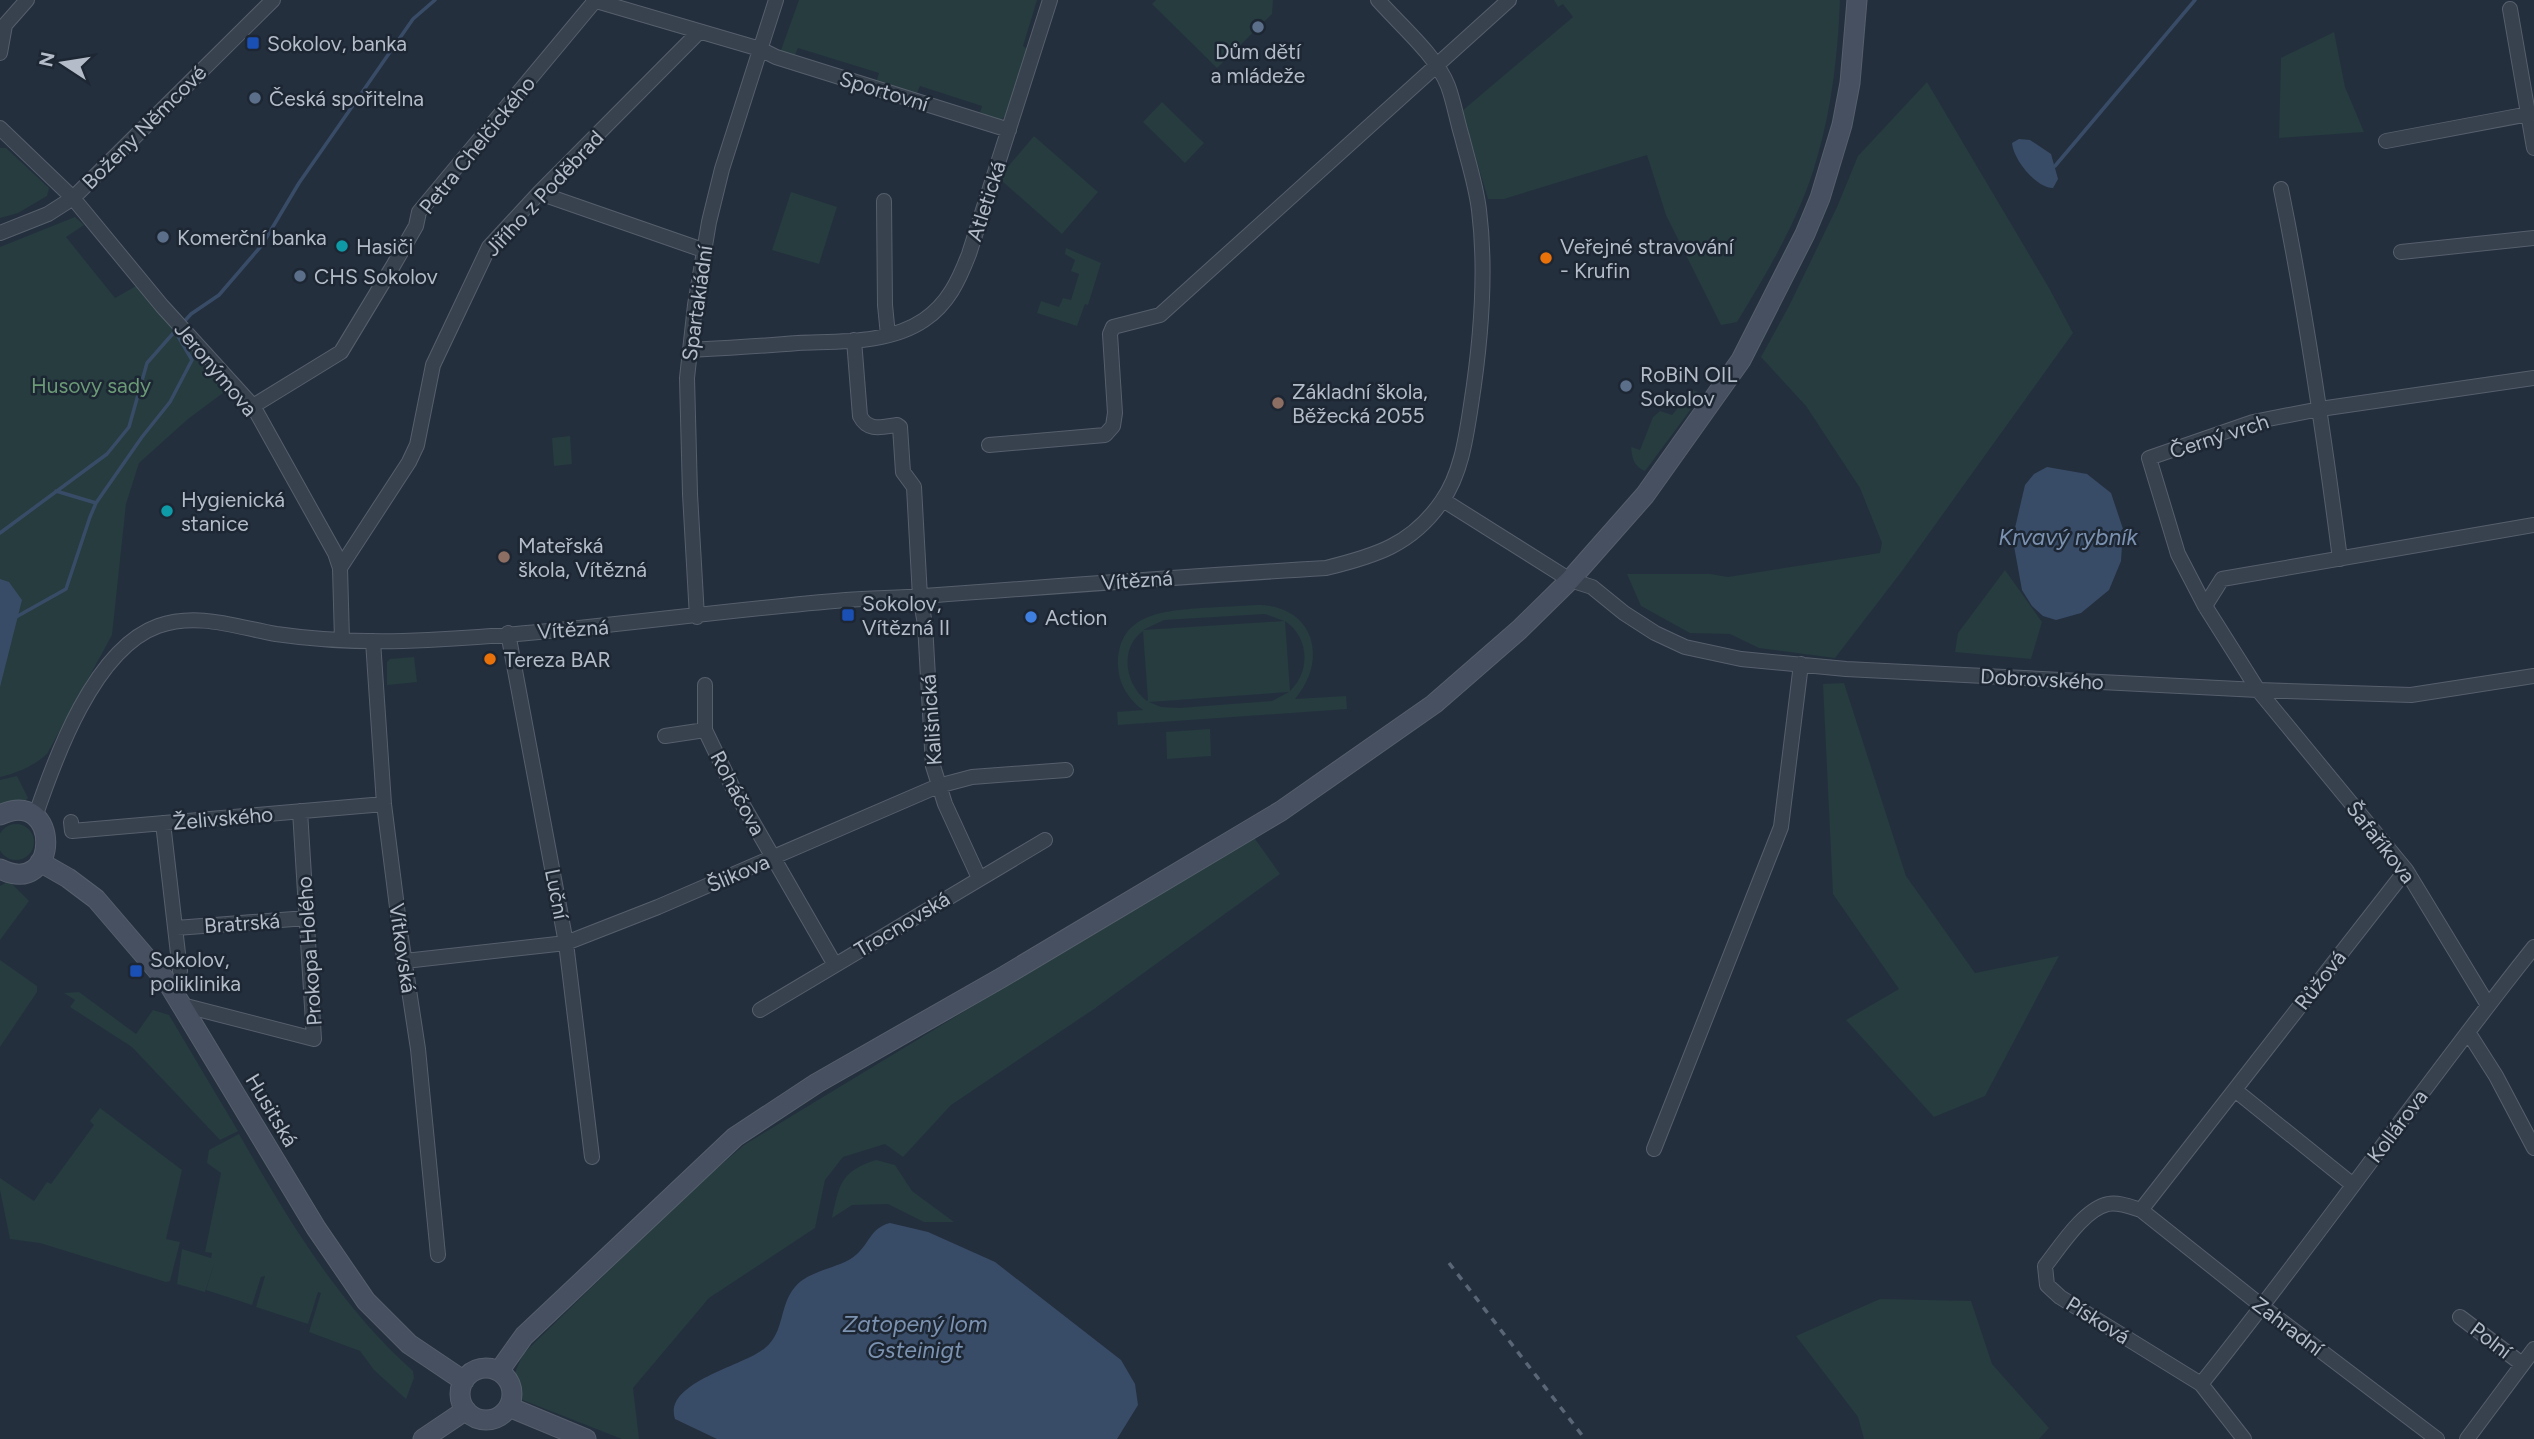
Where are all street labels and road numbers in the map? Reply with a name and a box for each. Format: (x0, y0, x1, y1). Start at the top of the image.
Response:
street label: Boženy Němcové (77, 60, 211, 194)
street label: Sportovní (836, 66, 933, 117)
street label: Petra Chelčického (414, 71, 540, 219)
street label: Jiřího z Poděbrad (479, 125, 609, 261)
street label: Atletická (961, 158, 1011, 244)
street label: Spartakiádní (677, 243, 718, 362)
street label: Jeronýmova (169, 317, 263, 421)
street label: Černý vrch (2166, 408, 2272, 464)
street label: Vítězná (1100, 565, 1174, 595)
street label: Vítězná (536, 614, 610, 644)
street label: Dobrovského (1979, 663, 2105, 695)
street label: Kališnická (915, 674, 947, 766)
street label: Roháčova (705, 746, 771, 840)
street label: Šafaříkova (2341, 796, 2421, 888)
street label: Želivského (172, 801, 274, 835)
street label: Šlikova (703, 849, 773, 897)
street label: Luční (540, 867, 574, 922)
street label: Prokopa Holého (291, 875, 327, 1027)
street label: Trocnovská (850, 886, 954, 962)
street label: Vítkovská (384, 901, 422, 995)
street label: Bratrská (203, 908, 281, 938)
street label: Růžová (2289, 945, 2351, 1015)
street label: Husitská (241, 1069, 303, 1151)
street label: Kollárova (2361, 1084, 2433, 1168)
street label: Písková (2062, 1291, 2134, 1349)
street label: Zahradní (2247, 1291, 2329, 1362)
street label: Polní (2465, 1316, 2518, 1364)

